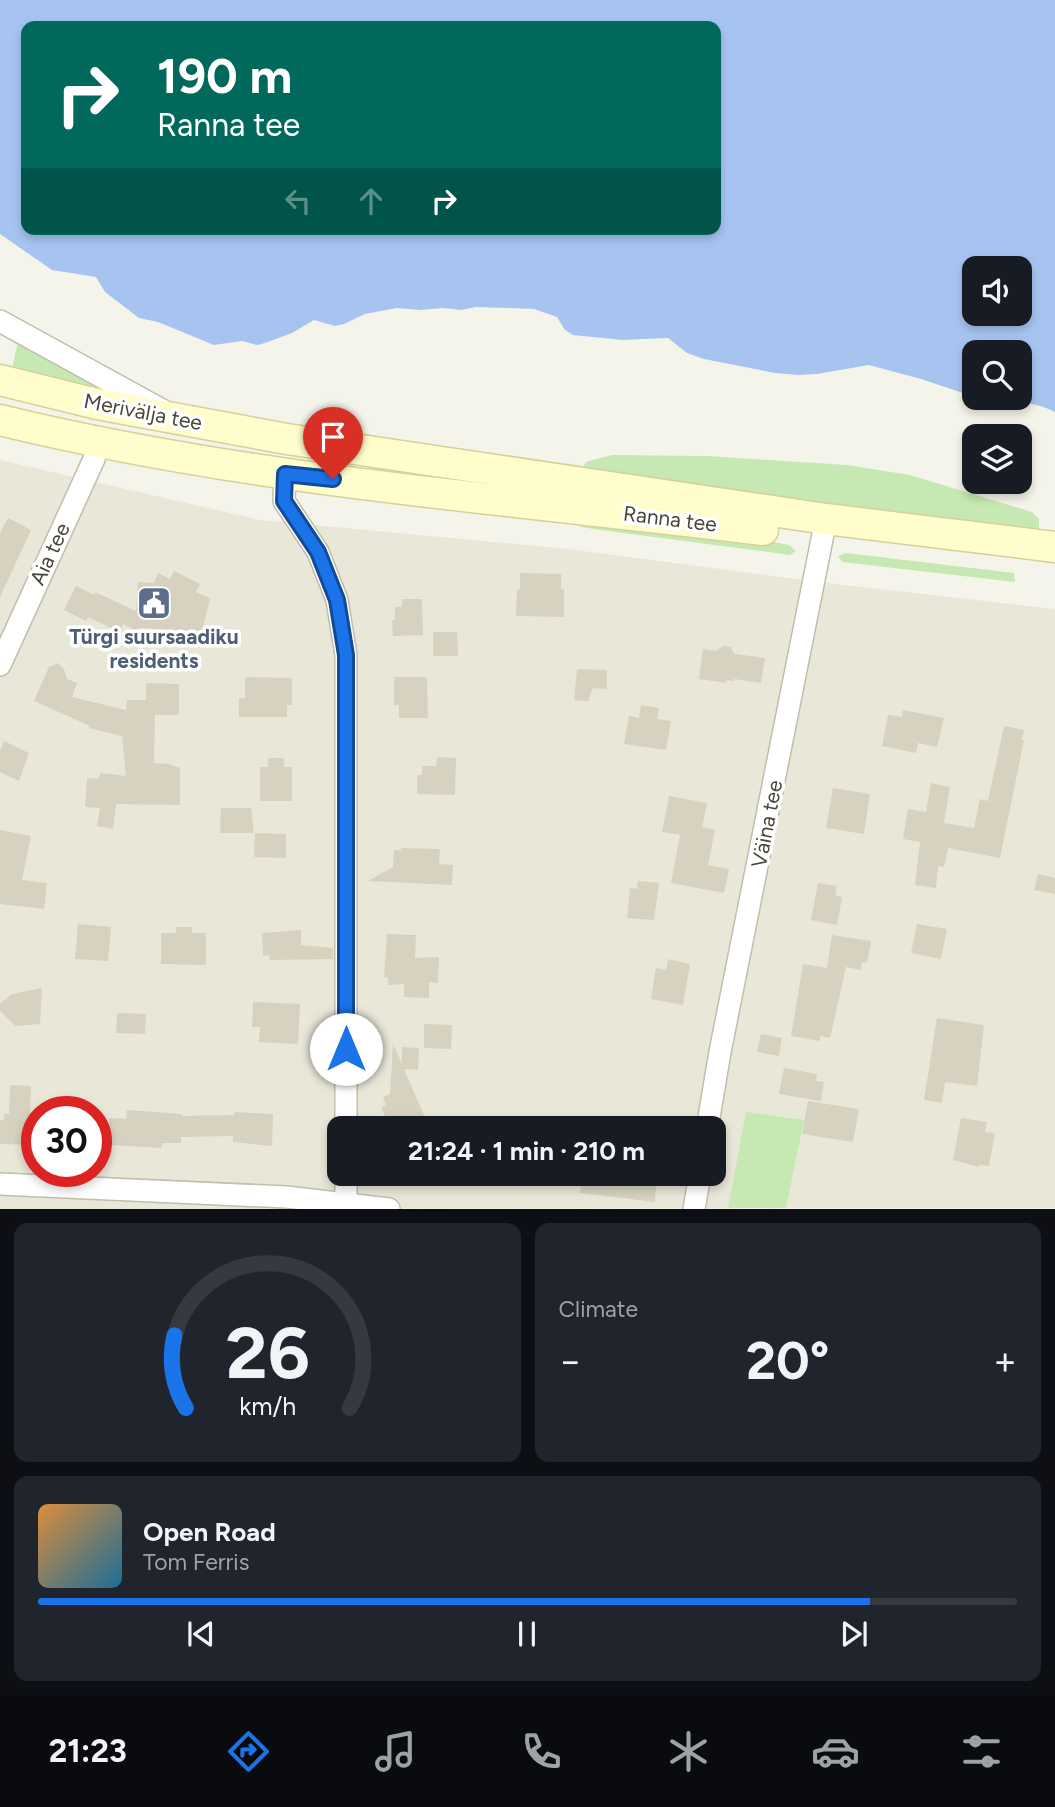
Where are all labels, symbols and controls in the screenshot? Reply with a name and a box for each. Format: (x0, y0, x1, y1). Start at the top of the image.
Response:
text: 190 m (157, 46, 292, 105)
icon: right (42, 49, 133, 140)
text: Ranna tee (157, 106, 300, 144)
icon: left (279, 182, 317, 220)
icon: ahead (352, 182, 390, 220)
icon: right (425, 182, 463, 220)
map controls (962, 256, 1032, 494)
button: sound (962, 256, 1032, 326)
button: search (962, 340, 1032, 410)
street label: Merivälja tee (82, 388, 204, 435)
pin (303, 407, 363, 479)
icon: arrive (314, 418, 352, 456)
button: layers (962, 424, 1032, 494)
street label: Ranna tee (622, 500, 718, 537)
street label: Aia tee (24, 519, 75, 589)
public building icon: Türgi suursaadiku residents (135, 584, 173, 622)
place label: Türgi suursaadiku residents (69, 624, 239, 673)
street label: Väina tee (746, 778, 787, 870)
position arrow (309, 1012, 383, 1086)
speed limit sign: 30 (21, 1096, 112, 1187)
text: 21:24 · 1 min · 210 m (408, 1135, 645, 1167)
text: Climate (559, 1295, 638, 1323)
text: 26 (225, 1310, 309, 1397)
text: 20° (746, 1330, 829, 1392)
text: − (559, 1338, 582, 1384)
text: + (993, 1338, 1017, 1384)
text: km/h (239, 1391, 296, 1421)
text: Open Road (143, 1516, 276, 1548)
text: Tom Ferris (143, 1548, 249, 1576)
icon: previous (182, 1615, 220, 1653)
icon: pause (508, 1615, 546, 1653)
icon: next (835, 1615, 873, 1653)
icon: directions (224, 1727, 273, 1776)
icon: music (371, 1727, 420, 1776)
icon: phone (517, 1727, 566, 1776)
icon: climate (664, 1727, 713, 1776)
icon: car (811, 1727, 860, 1776)
icon: filters (957, 1727, 1006, 1776)
text: 21:23 (49, 1732, 127, 1770)

